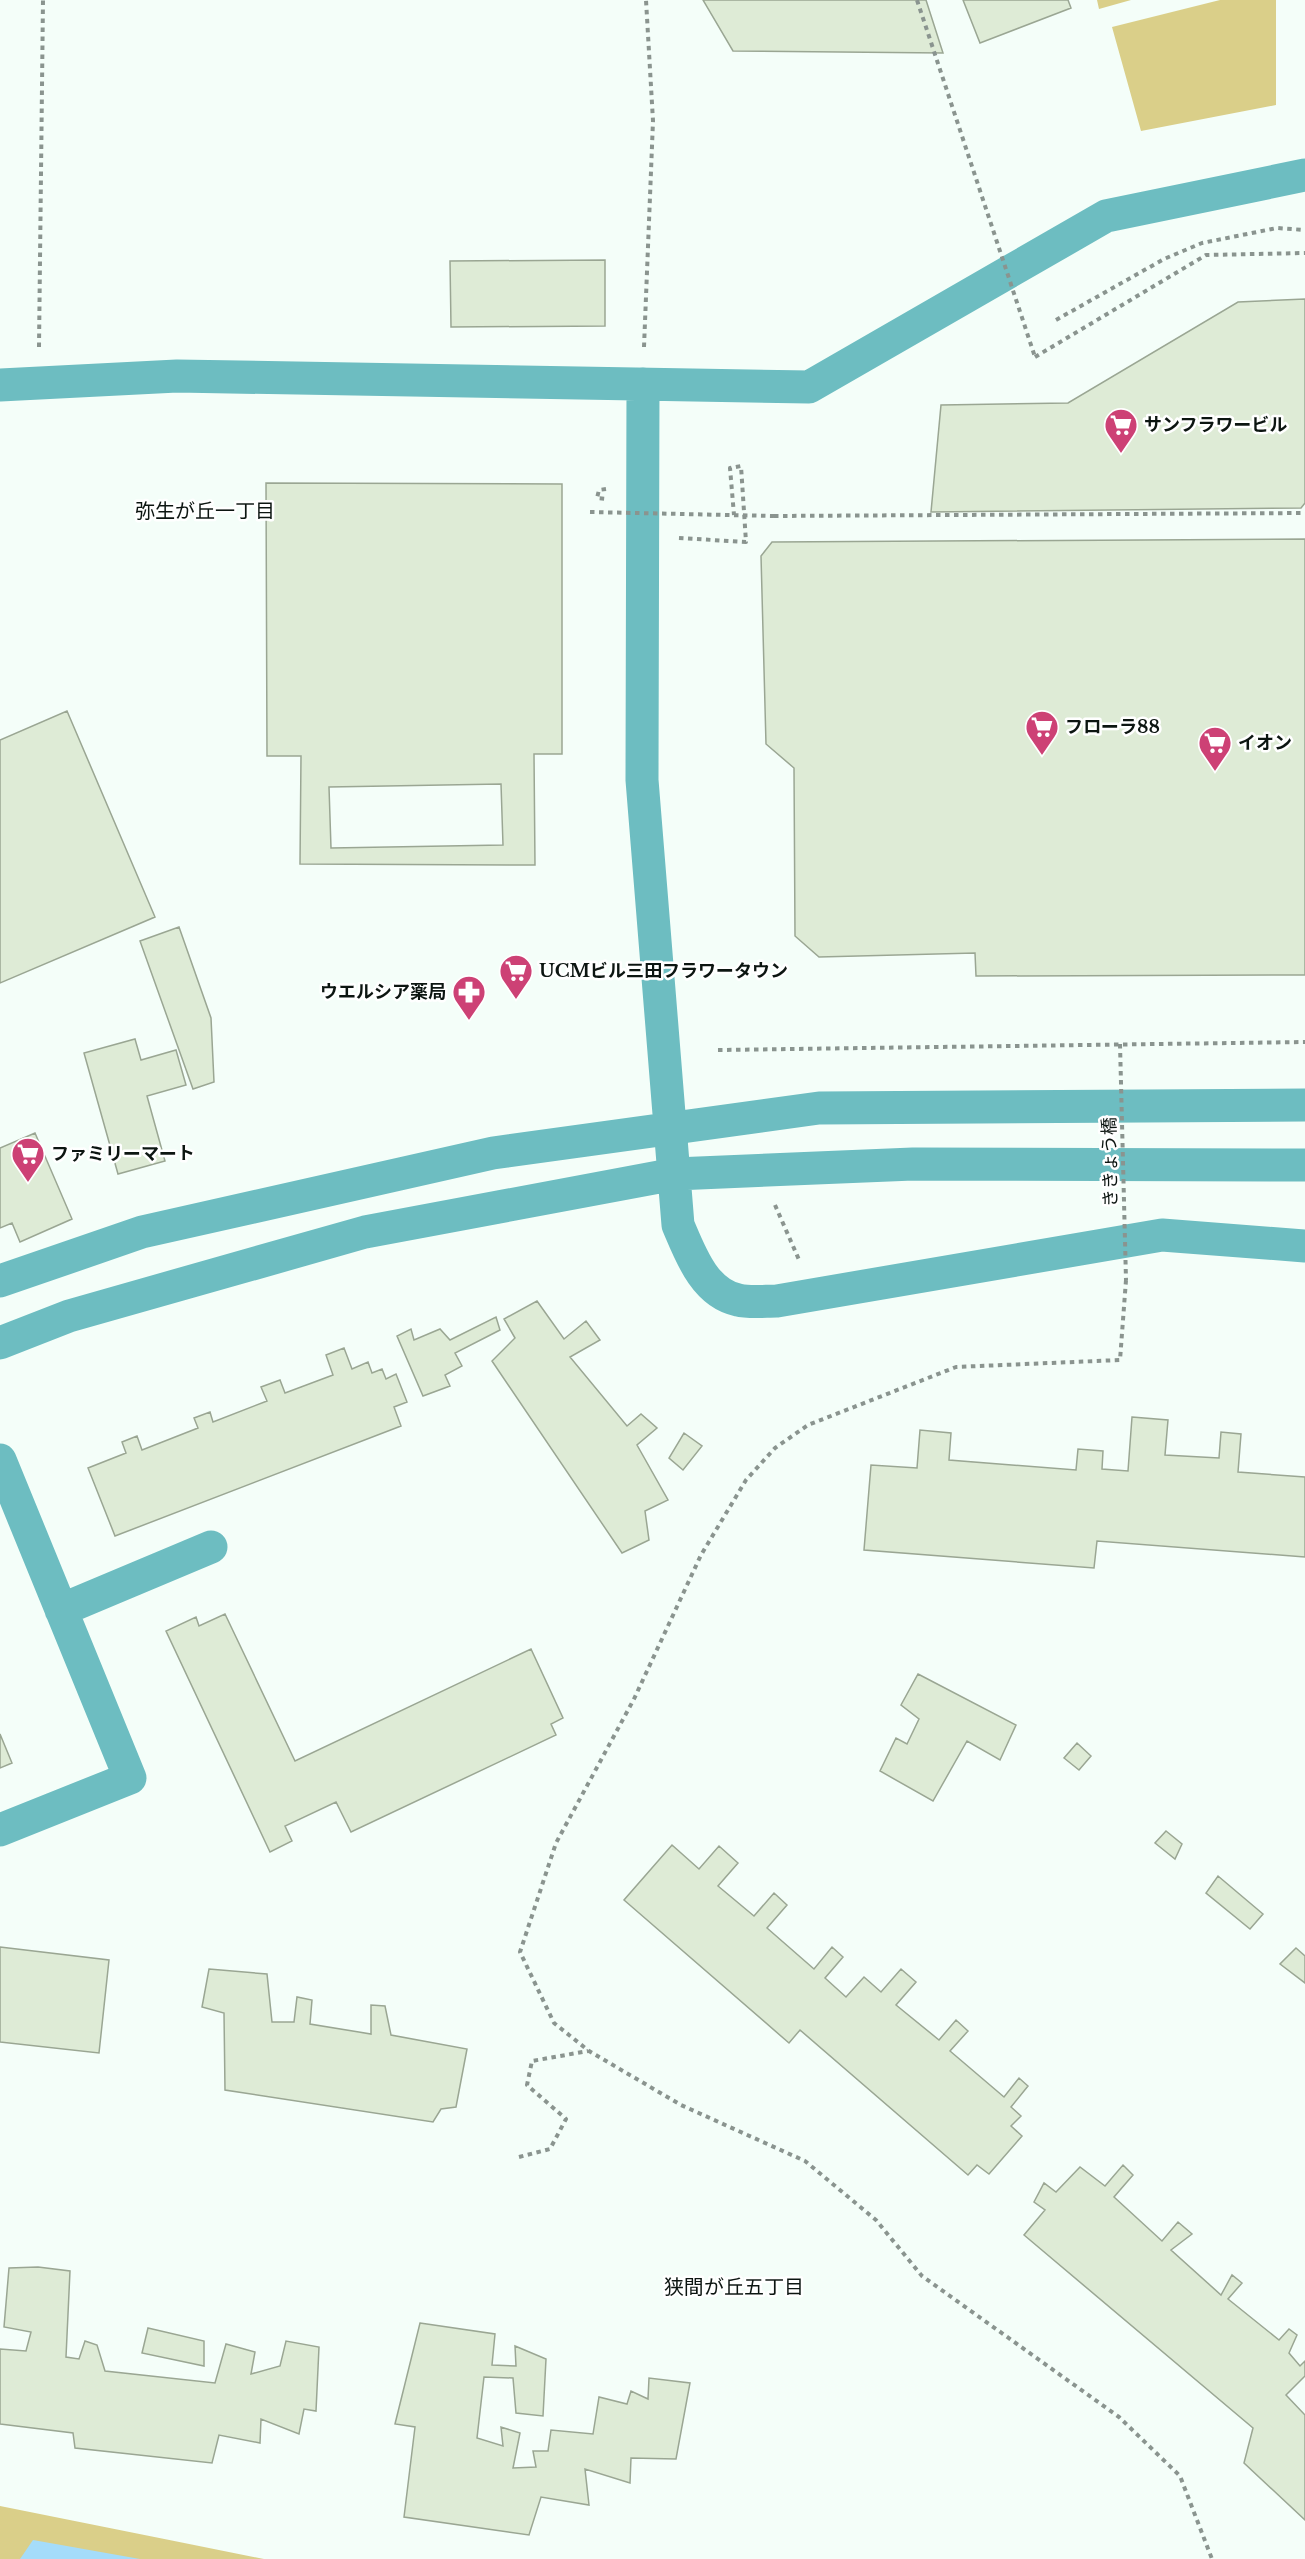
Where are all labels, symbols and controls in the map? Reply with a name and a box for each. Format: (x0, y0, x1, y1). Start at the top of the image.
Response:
supermarket icon: サンフラワービル (1103, 407, 1139, 454)
place label: サンフラワービル (1144, 414, 1287, 436)
district label: 弥生が丘一丁目 (135, 499, 275, 523)
supermarket icon: フローラ88 (1024, 709, 1060, 756)
place label: フローラ88 (1065, 716, 1160, 738)
supermarket icon: イオン (1197, 725, 1233, 772)
place label: イオン (1238, 732, 1292, 754)
supermarket icon: UCMビル三田フラワータウン (498, 953, 534, 1000)
place label: UCMビル三田フラワータウン (539, 960, 788, 982)
pharmacy icon: ウエルシア薬局 (451, 974, 487, 1021)
place label: ウエルシア薬局 (320, 981, 446, 1003)
street label: ききょう橋 (1098, 1117, 1122, 1207)
supermarket icon: ファミリーマート (10, 1136, 46, 1183)
place label: ファミリーマート (51, 1143, 195, 1165)
district label: 狭間が丘五丁目 (664, 2275, 804, 2299)

